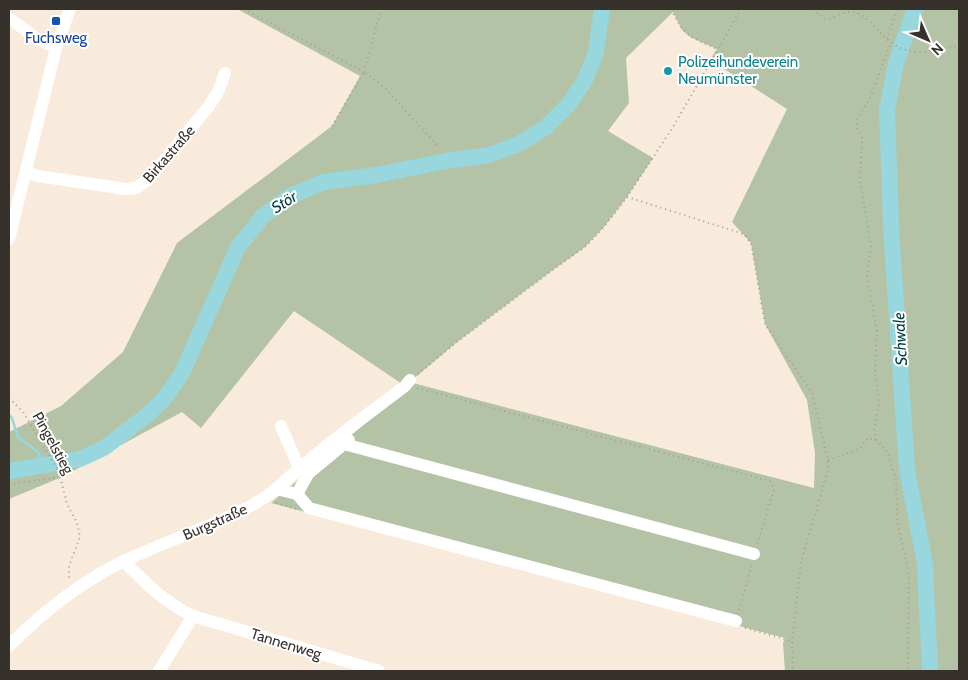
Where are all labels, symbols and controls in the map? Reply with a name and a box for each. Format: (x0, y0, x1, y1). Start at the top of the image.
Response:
marker: Fuchsweg (50, 15, 62, 27)
north arrow (903, 15, 953, 65)
place label: Fuchsweg (25, 29, 88, 47)
text: N (927, 39, 947, 59)
place label: Polizeihundeverein Neumünster (678, 53, 798, 88)
marker: Polizeihundeverein Neumünster (662, 65, 674, 77)
street label: Birkastraße (139, 121, 199, 186)
water label: Stör (268, 186, 301, 217)
water label: Schwale (889, 312, 911, 366)
street label: Pingelstieg (29, 409, 78, 478)
street label: Burgstraße (180, 500, 250, 544)
street label: Tannenweg (248, 625, 324, 663)

